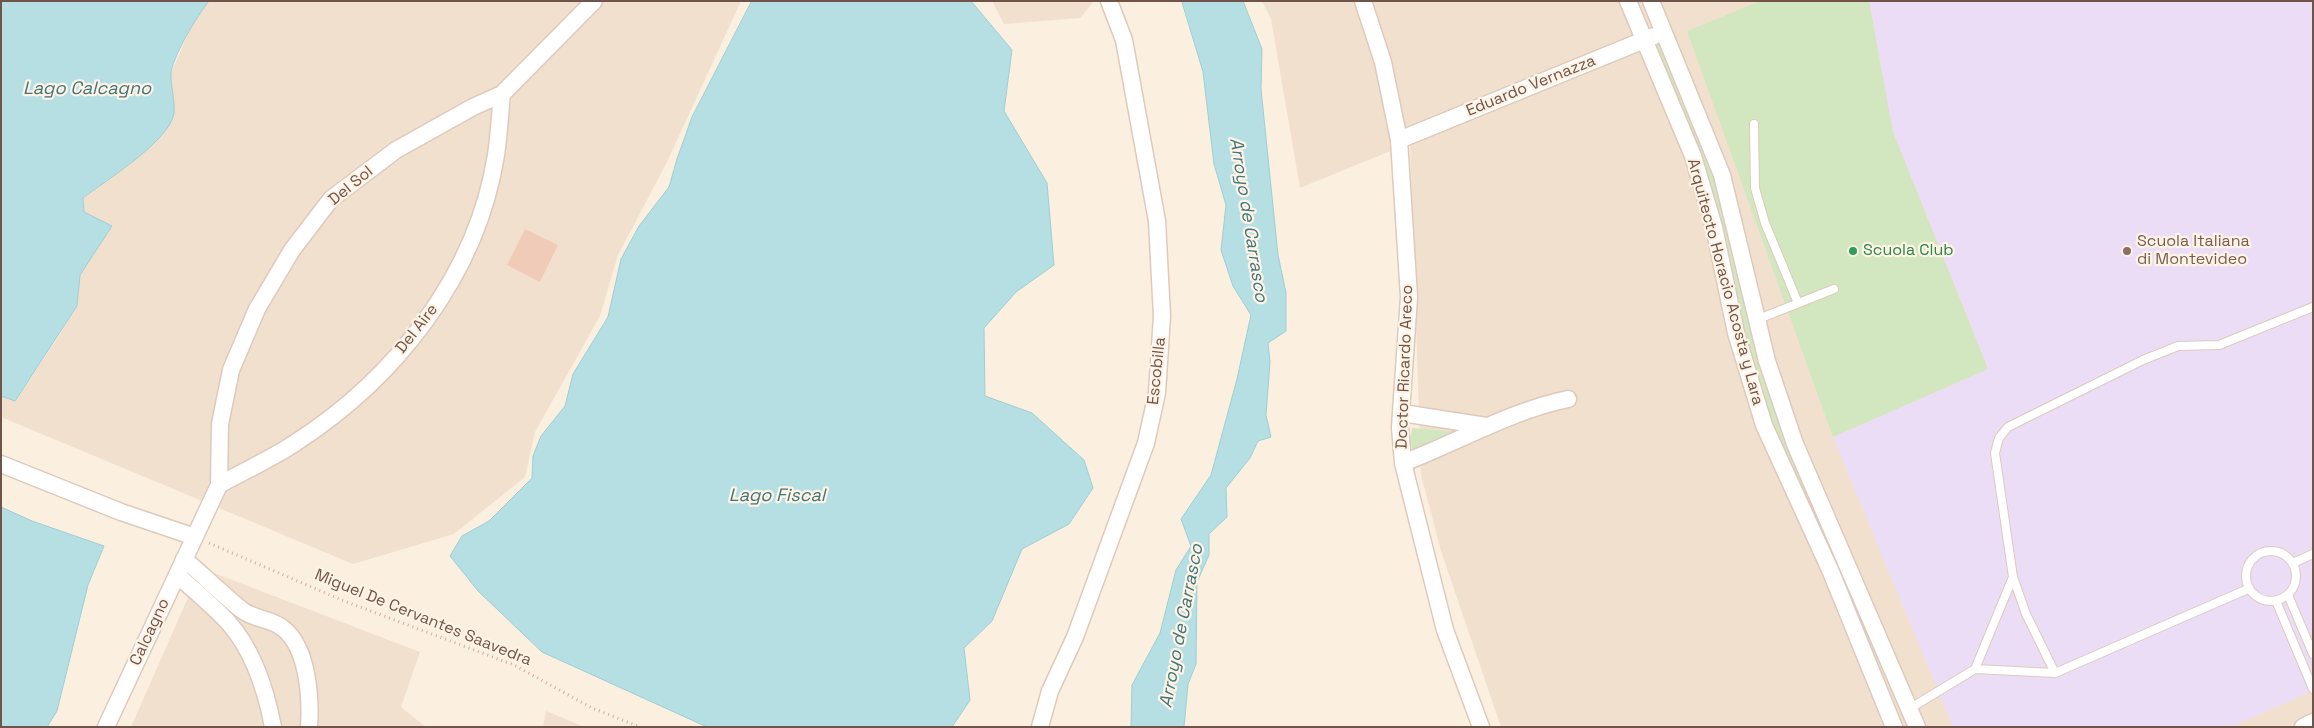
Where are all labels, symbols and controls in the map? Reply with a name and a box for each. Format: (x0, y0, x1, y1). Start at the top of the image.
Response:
street label: Eduardo Vernazza (1463, 51, 1599, 121)
water label: Lago Calcagno (23, 78, 151, 100)
water label: Arroyo de Carrasco (1224, 136, 1272, 304)
street label: Arquitecto Horacio Acosta y Lara (1683, 157, 1767, 407)
street label: Del Sol (325, 162, 377, 210)
place label: Scuola Italiana di Montevideo (2137, 232, 2250, 270)
place label: Scuola Club (1863, 241, 1954, 261)
marker: Scuola Club (1847, 245, 1859, 257)
marker: Scuola Italiana di Montevideo (2121, 245, 2133, 257)
street label: Doctor Ricardo Areco (1393, 284, 1417, 450)
street label: Del Aire (392, 301, 442, 357)
street label: Escobilla (1144, 336, 1170, 406)
water label: Lago Fiscal (729, 485, 825, 507)
water label: Arroyo de Carrasco (1156, 542, 1208, 710)
street label: Miguel De Cervantes Saavedra (312, 566, 534, 670)
street label: Calcagno (126, 595, 174, 669)

